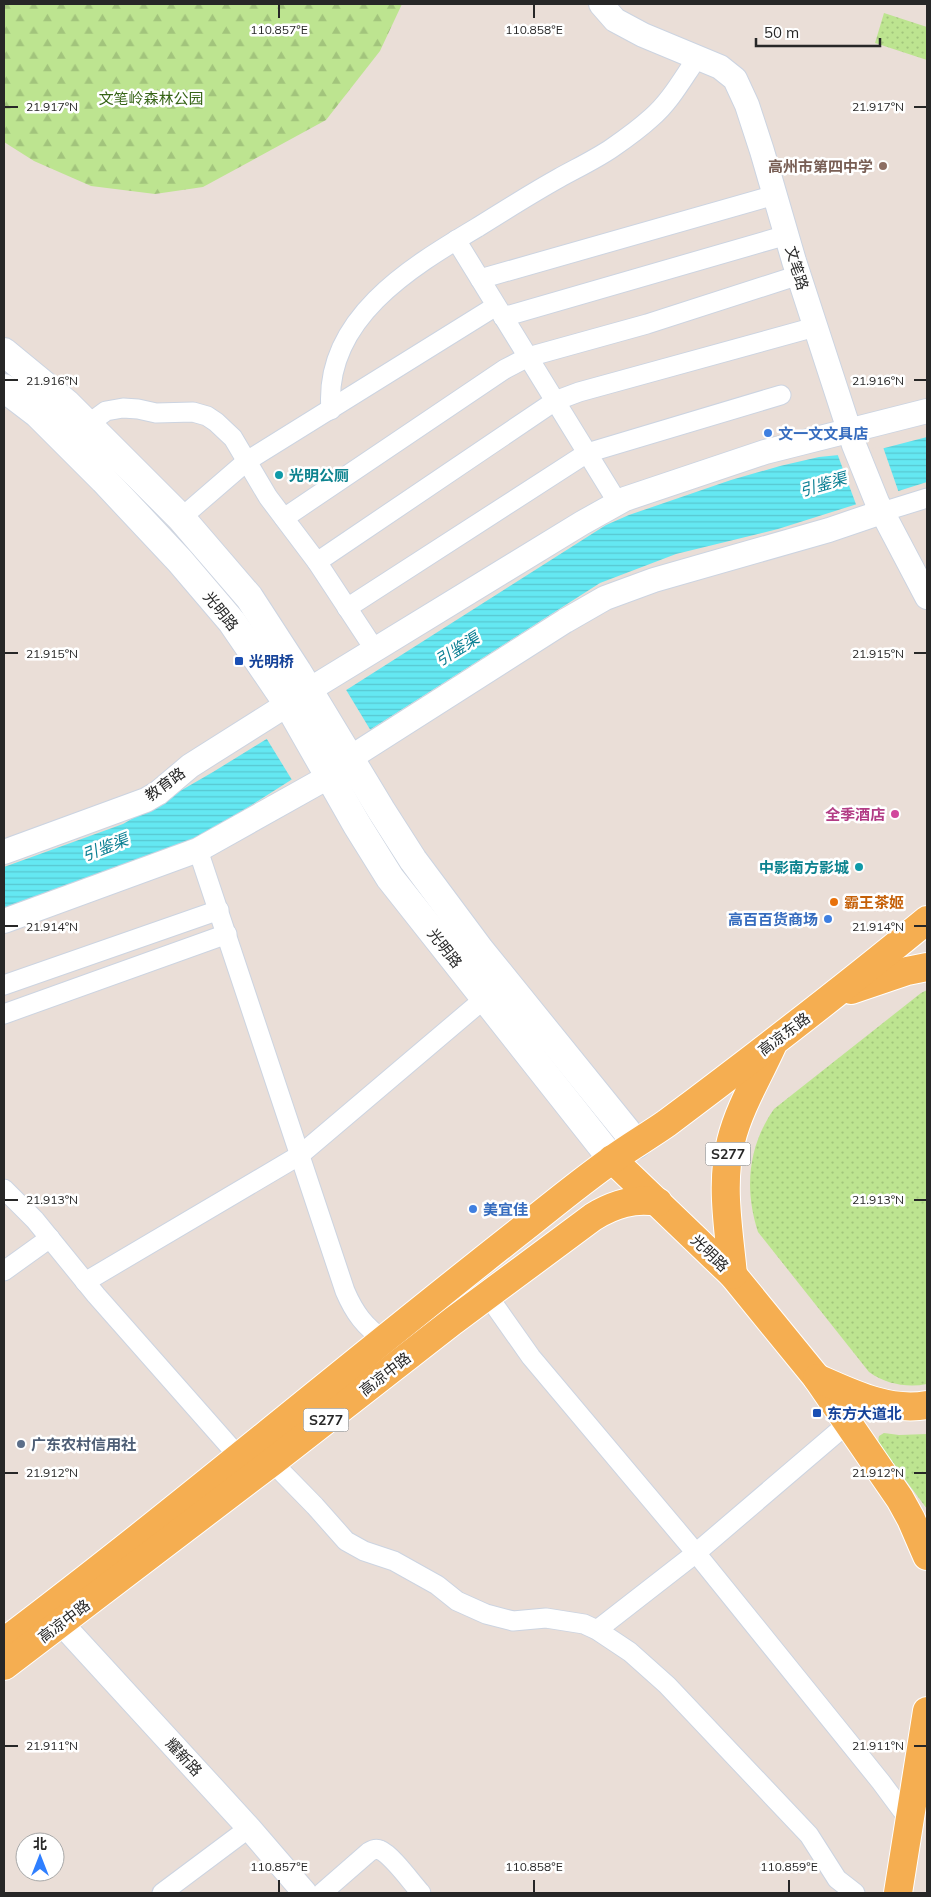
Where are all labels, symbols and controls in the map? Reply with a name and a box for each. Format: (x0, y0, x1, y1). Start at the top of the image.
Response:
scale bar (756, 15, 880, 47)
text: 110.857°E (250, 22, 308, 37)
text: 110.858°E (505, 22, 563, 37)
text: 50 m (764, 23, 799, 42)
park label: 文笔岭森林公园 (98, 89, 204, 108)
text: 21.917°N (26, 99, 78, 114)
text: 21.917°N (852, 99, 904, 114)
place label: 高州市第四中学 (768, 157, 873, 176)
marker: 高州市第四中学 (877, 160, 889, 172)
street label: 文笔路 (781, 244, 813, 292)
text: 21.916°N (26, 373, 78, 388)
text: 21.916°N (852, 373, 904, 388)
place label: 文一文文具店 (778, 424, 868, 443)
marker: 文一文文具店 (762, 427, 774, 439)
place label: 光明公厕 (289, 466, 349, 485)
water label: 引鉴渠 (797, 467, 851, 500)
marker: 光明公厕 (273, 469, 285, 481)
street label: 光明路 (199, 588, 243, 634)
water label: 引鉴渠 (431, 627, 484, 670)
text: 21.915°N (26, 646, 78, 661)
text: 21.915°N (852, 646, 904, 661)
place label: 光明桥 (249, 652, 294, 671)
marker: 光明桥 (233, 655, 245, 667)
street label: 教育路 (141, 763, 189, 805)
place label: 全季酒店 (825, 805, 885, 824)
marker: 全季酒店 (889, 808, 901, 820)
water label: 引鉴渠 (79, 828, 133, 865)
place label: 中影南方影城 (759, 858, 849, 877)
marker: 中影南方影城 (853, 861, 865, 873)
place label: 霸王茶姬 (844, 893, 904, 912)
marker: 霸王茶姬 (828, 896, 840, 908)
place label: 高百百货商场 (728, 910, 818, 929)
marker: 高百百货商场 (822, 913, 834, 925)
text: 21.914°N (26, 919, 78, 934)
text: 21.914°N (852, 919, 904, 934)
street label: 光明路 (424, 924, 466, 972)
street label: 高凉东路 (754, 1008, 814, 1060)
road number: S277 (706, 1142, 750, 1166)
text: 21.913°N (26, 1192, 78, 1207)
text: 21.913°N (852, 1192, 904, 1207)
place label: 美宜佳 (483, 1200, 528, 1219)
marker: 美宜佳 (467, 1203, 479, 1215)
street label: 光明路 (687, 1231, 733, 1275)
street label: 高凉中路 (356, 1348, 414, 1400)
place label: 东方大道北 (827, 1404, 902, 1423)
marker: 东方大道北 (811, 1407, 823, 1419)
road number: S277 (304, 1408, 348, 1432)
place label: 广东农村信用社 (31, 1435, 136, 1454)
marker: 广东农村信用社 (15, 1438, 27, 1450)
text: 21.912°N (26, 1465, 78, 1480)
text: 21.912°N (852, 1465, 904, 1480)
street label: 高凉中路 (34, 1595, 94, 1647)
street label: 耀新路 (162, 1734, 206, 1780)
text: 21.911°N (26, 1738, 78, 1753)
text: 21.911°N (852, 1738, 904, 1753)
north arrow (15, 1832, 65, 1882)
text: 北 (33, 1835, 47, 1853)
text: 110.857°E (250, 1859, 308, 1874)
text: 110.858°E (505, 1859, 563, 1874)
text: 110.859°E (760, 1859, 818, 1874)

